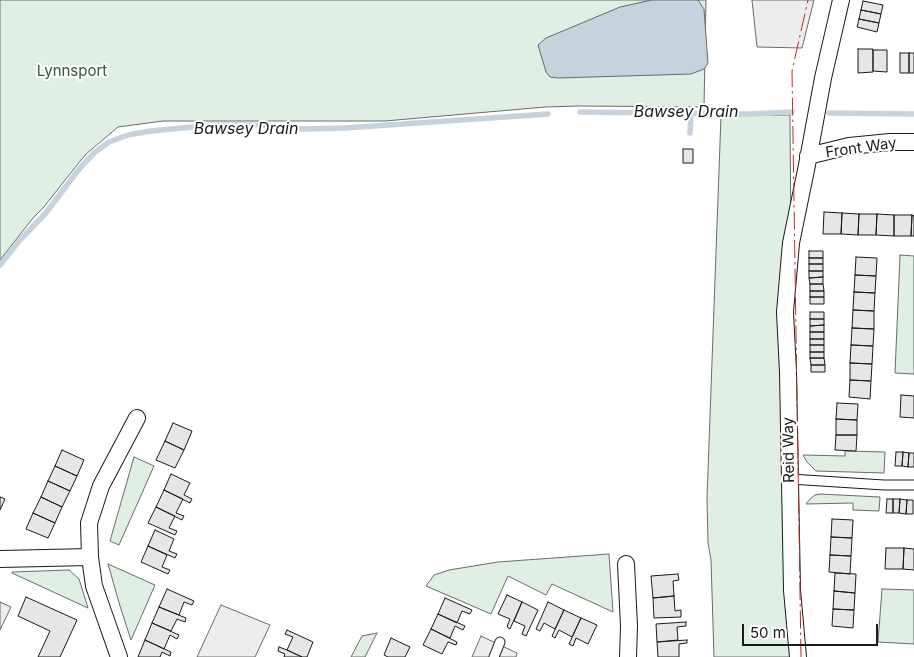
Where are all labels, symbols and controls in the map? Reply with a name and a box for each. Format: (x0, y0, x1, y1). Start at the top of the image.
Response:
park label: Lynnsport (37, 62, 107, 80)
water label: Bawsey Drain (634, 102, 738, 122)
water label: Bawsey Drain (194, 119, 298, 139)
street label: Front Way (824, 134, 898, 162)
street label: Reid Way (779, 417, 799, 483)
scale bar (744, 614, 880, 646)
text: 50 m (750, 623, 786, 642)

